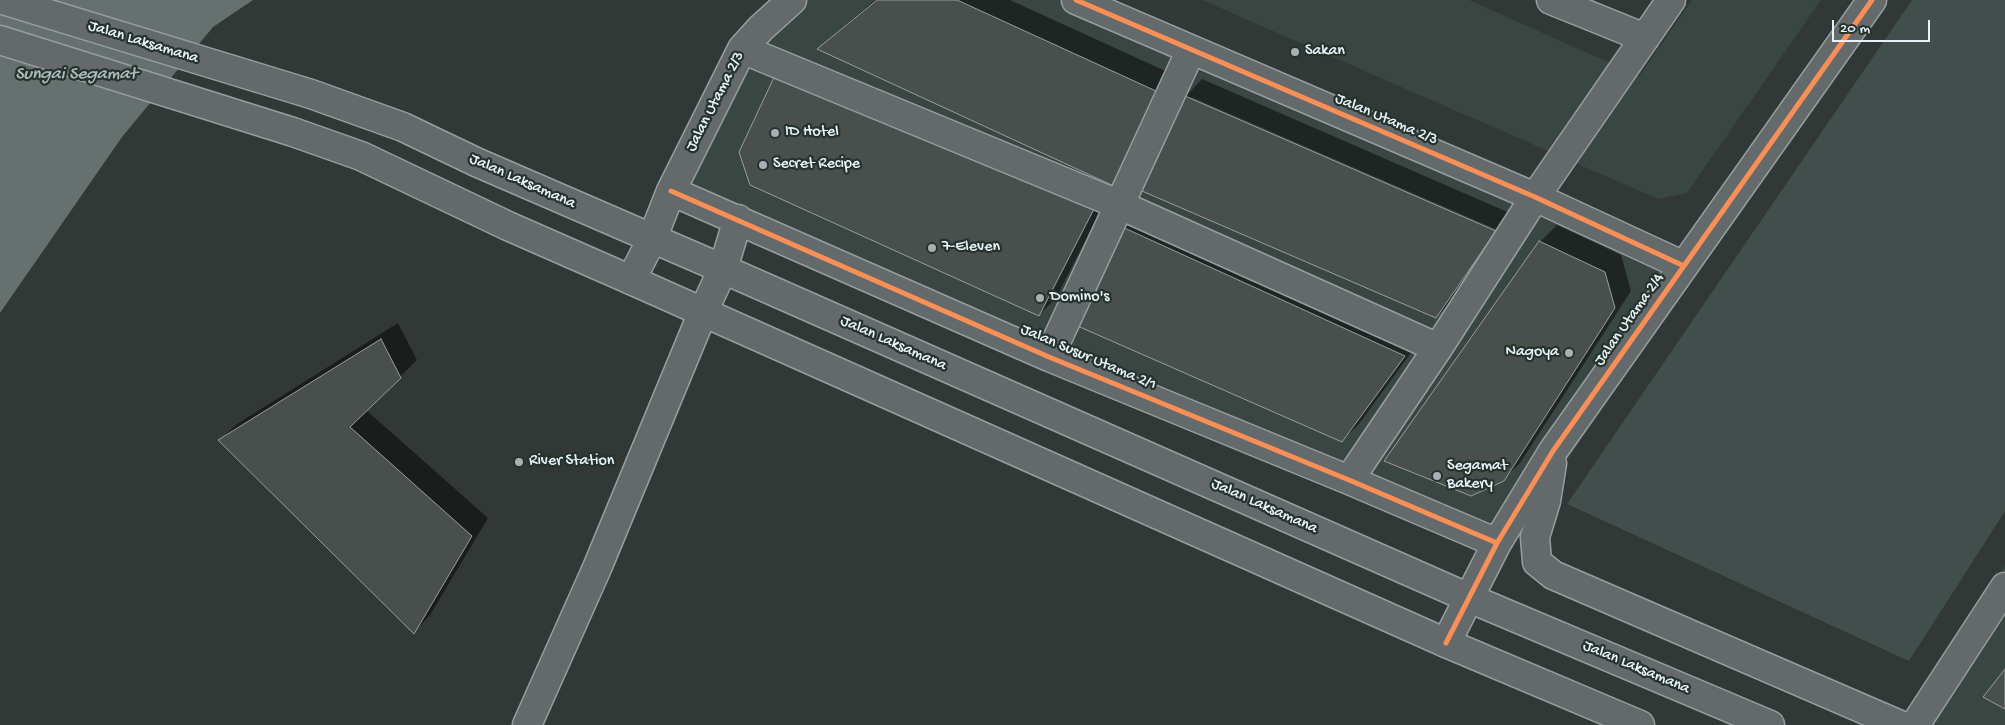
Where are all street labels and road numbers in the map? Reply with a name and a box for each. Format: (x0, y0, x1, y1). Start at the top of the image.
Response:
street label: Jalan Laksamana (85, 17, 201, 69)
street label: Jalan Utama 2/3 (683, 49, 749, 155)
street label: Jalan Utama 2/3 (1332, 90, 1440, 150)
street label: Jalan Laksamana (466, 150, 578, 214)
street label: Jalan Utama 2/4 (1591, 270, 1669, 370)
street label: Jalan Laksamana (837, 312, 949, 376)
street label: Jalan Susur Utama 2/1 (1017, 321, 1159, 395)
street label: Jalan Laksamana (1208, 475, 1320, 539)
street label: Jalan Laksamana (1580, 637, 1692, 699)

